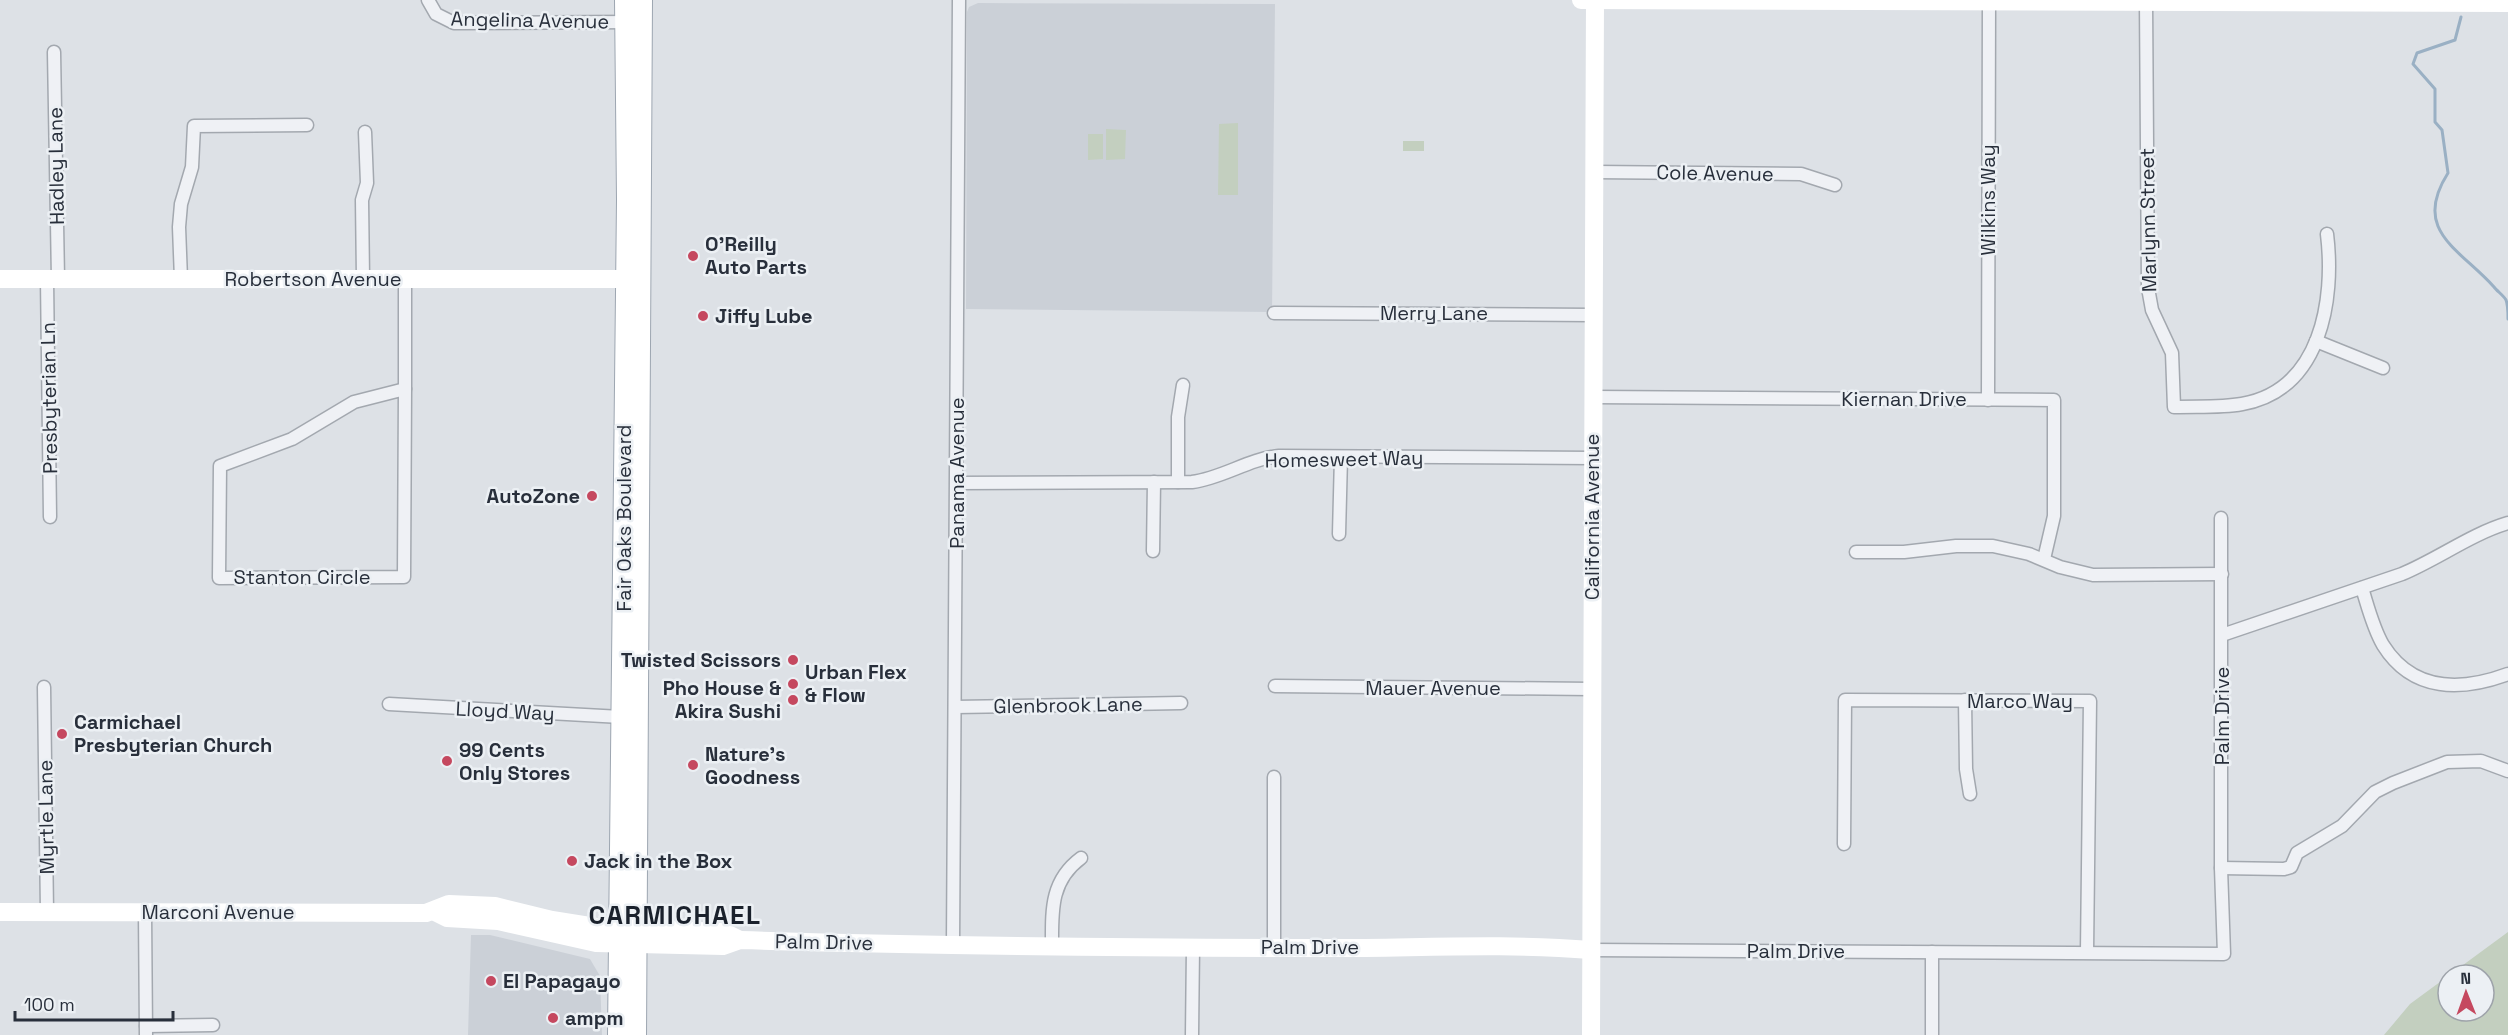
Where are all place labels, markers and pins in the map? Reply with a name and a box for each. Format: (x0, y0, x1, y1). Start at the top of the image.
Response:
place label: O'Reilly Auto Parts (705, 231, 807, 280)
marker: O'Reilly Auto Parts (686, 249, 700, 263)
place label: Jiffy Lube (715, 303, 813, 329)
marker: Jiffy Lube (696, 309, 710, 323)
place label: AutoZone (487, 483, 580, 509)
marker: AutoZone (585, 489, 599, 503)
place label: Twisted Scissors (621, 647, 781, 673)
marker: Twisted Scissors (786, 653, 800, 667)
place label: Urban Flex & Flow (805, 659, 907, 708)
place label: Pho House & Akira Sushi (663, 675, 781, 724)
marker: Urban Flex & Flow (786, 677, 800, 691)
marker: Pho House & Akira Sushi (786, 693, 800, 707)
place label: Carmichael Presbyterian Church (74, 709, 272, 758)
marker: Carmichael Presbyterian Church (55, 727, 69, 741)
place label: 99 Cents Only Stores (459, 737, 570, 786)
place label: Nature's Goodness (705, 741, 800, 790)
marker: 99 Cents Only Stores (440, 754, 454, 768)
marker: Nature's Goodness (686, 758, 700, 772)
place label: Jack in the Box (584, 848, 733, 874)
marker: Jack in the Box (565, 854, 579, 868)
place label: El Papagayo (503, 968, 621, 994)
marker: El Papagayo (484, 974, 498, 988)
place label: ampm (565, 1005, 623, 1031)
marker: ampm (546, 1011, 560, 1025)

